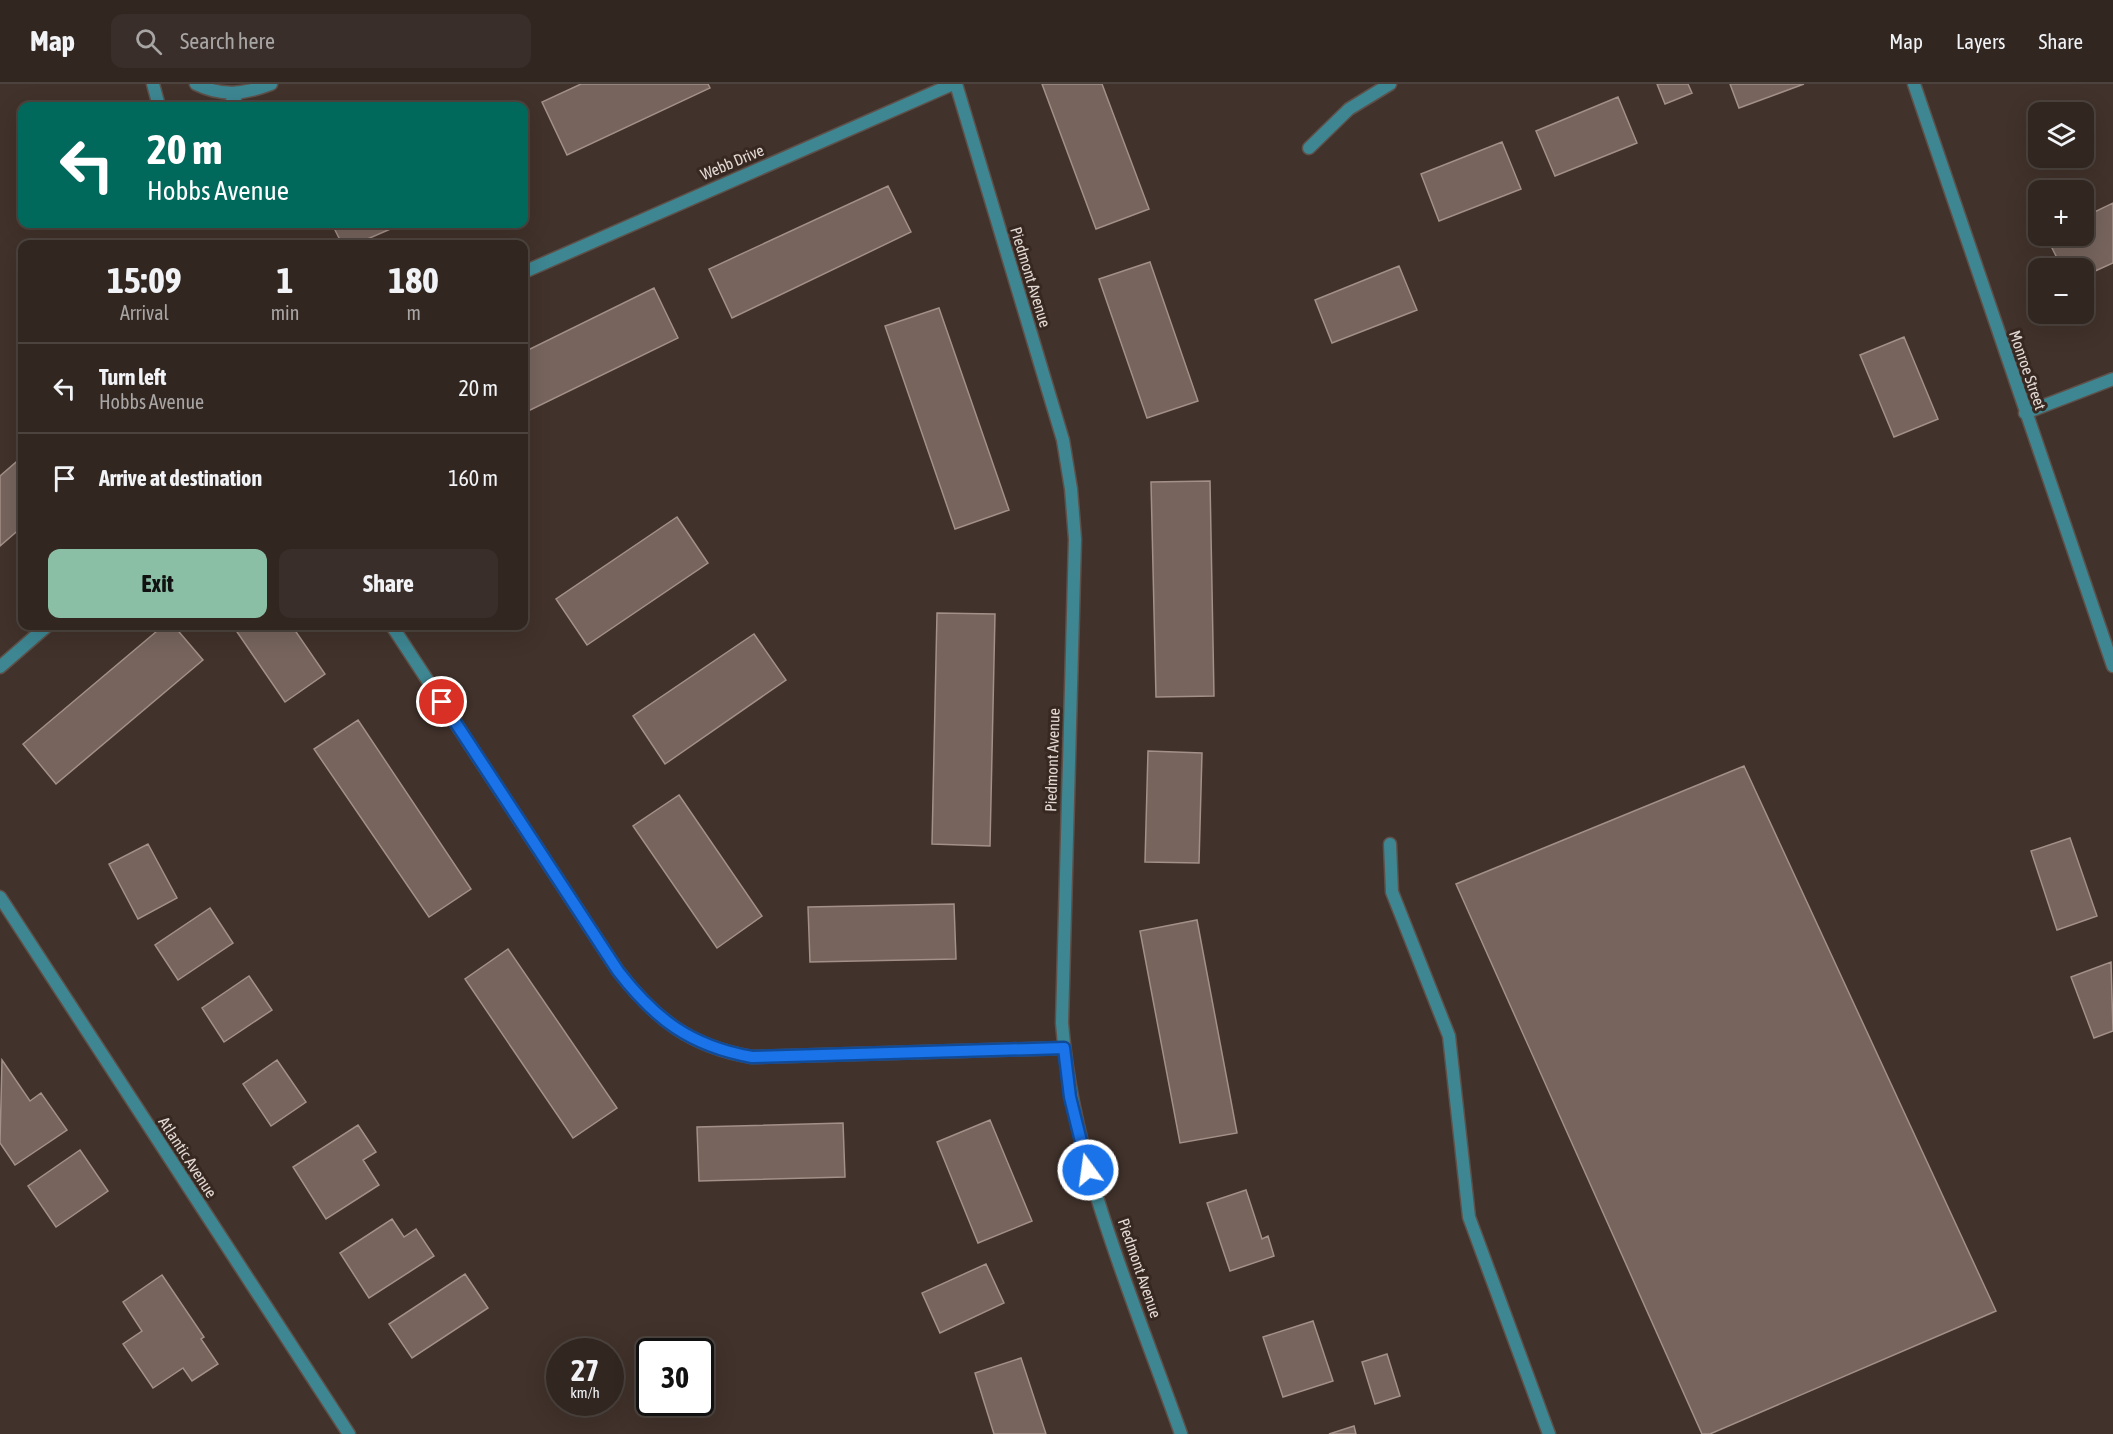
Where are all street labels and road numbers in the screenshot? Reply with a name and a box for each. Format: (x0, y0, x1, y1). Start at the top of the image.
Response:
street label: Webb Drive (698, 141, 766, 183)
street label: Piedmont Avenue (1007, 225, 1055, 329)
street label: Monroe Street (2006, 328, 2050, 412)
street label: Piedmont Avenue (1041, 708, 1063, 812)
street label: Atlantic Avenue (155, 1113, 221, 1201)
street label: Piedmont Avenue (1115, 1216, 1165, 1320)

